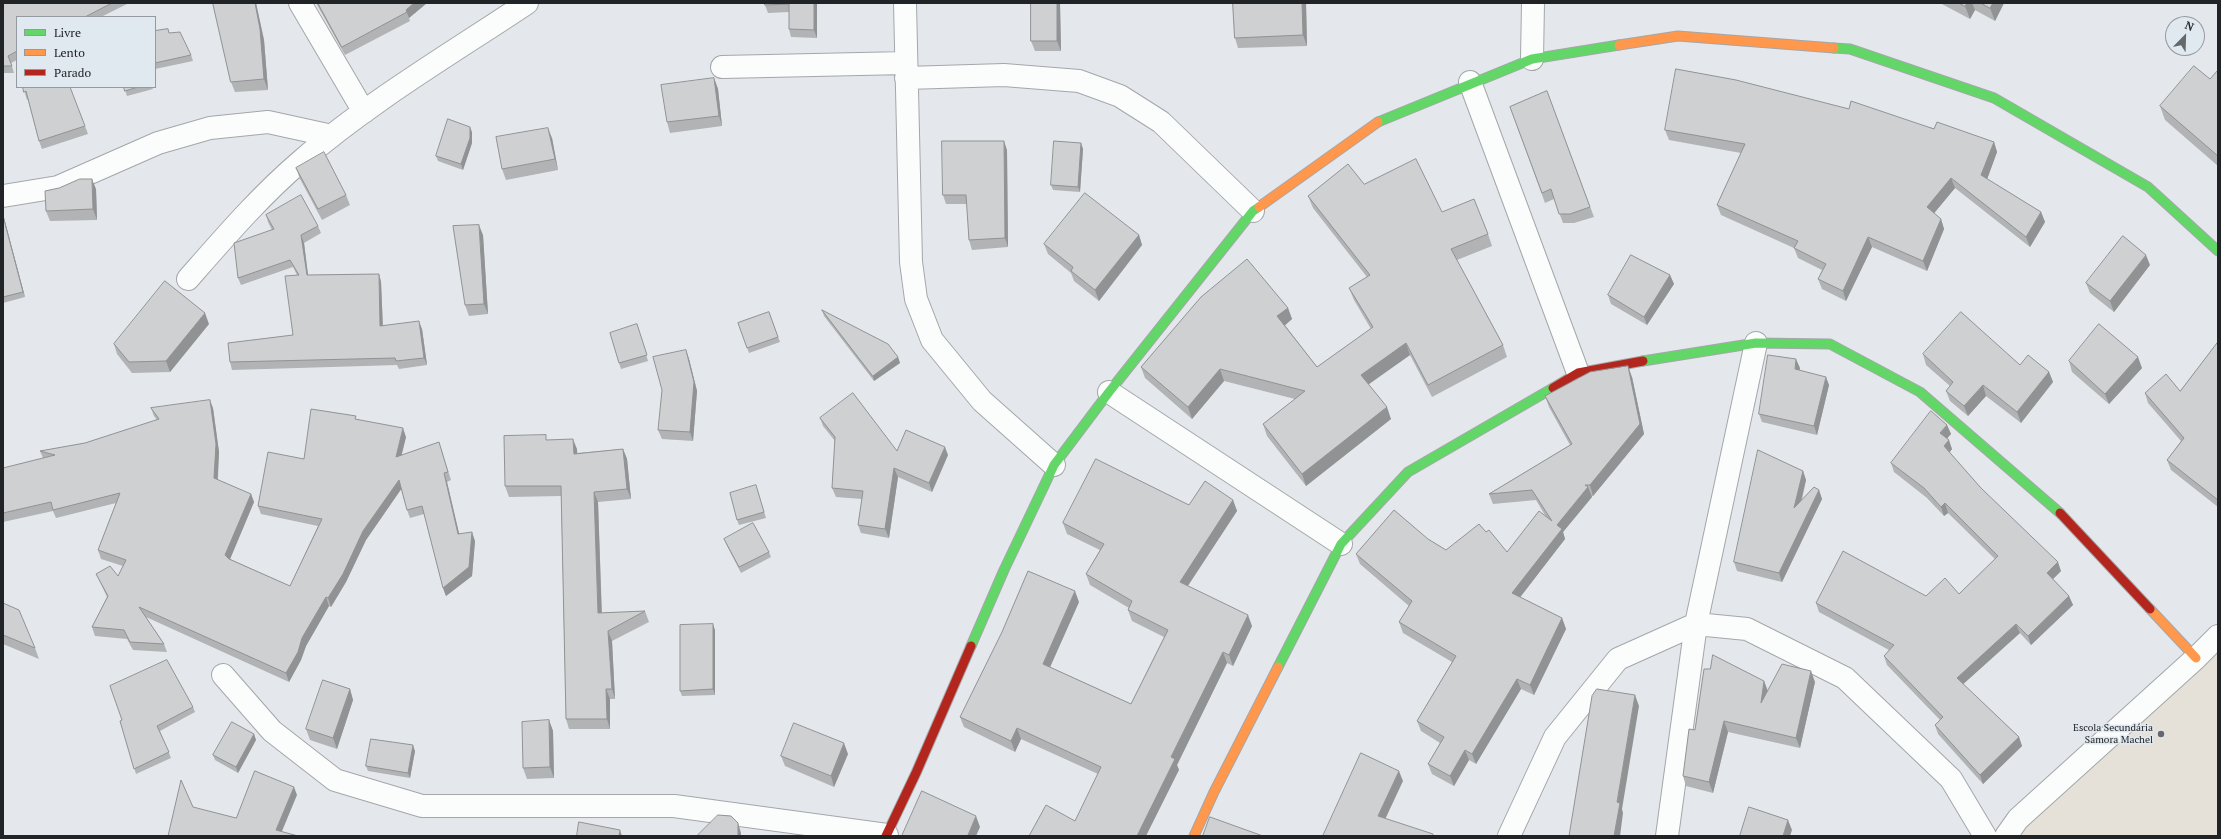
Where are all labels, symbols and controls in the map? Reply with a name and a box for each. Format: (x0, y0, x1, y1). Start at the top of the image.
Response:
legend (16, 16, 156, 88)
north arrow (2165, 16, 2205, 56)
text: N (2183, 18, 2196, 34)
text: Livre (54, 25, 81, 40)
text: Lento (54, 45, 85, 60)
text: Parado (54, 65, 91, 80)
place label: Escola Secundária Samora Machel (2073, 722, 2153, 746)
marker: Escola Secundária Samora Machel (2156, 729, 2166, 739)

